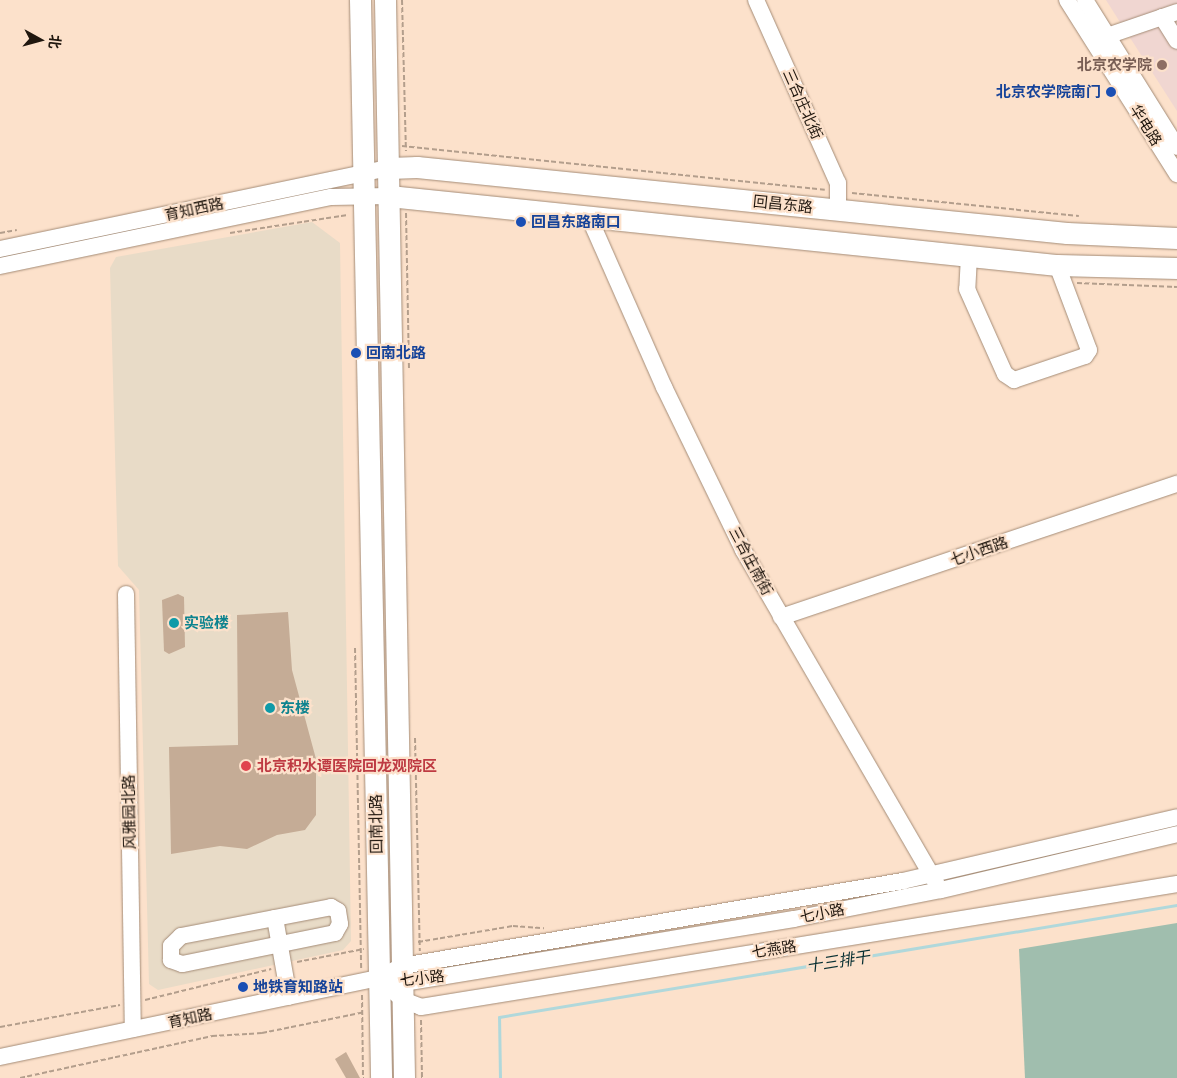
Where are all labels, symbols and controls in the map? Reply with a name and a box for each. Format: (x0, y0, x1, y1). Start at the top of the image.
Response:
north arrow (15, 15, 65, 65)
text: 北 (45, 34, 66, 50)
place label: 北京农学院 (1077, 56, 1152, 74)
marker: 北京农学院 (1156, 59, 1168, 71)
street label: 三合庄北街 (780, 66, 826, 142)
place label: 北京农学院南门 (996, 83, 1101, 101)
marker: 北京农学院南门 (1105, 86, 1117, 98)
street label: 华电路 (1126, 101, 1166, 149)
street label: 回昌东路 (752, 192, 814, 216)
street label: 育知西路 (163, 194, 225, 224)
place label: 回昌东路南口 (531, 213, 621, 231)
marker: 回昌东路南口 (515, 216, 527, 228)
place label: 回南北路 (366, 344, 426, 362)
marker: 回南北路 (350, 347, 362, 359)
street label: 三合庄南街 (725, 524, 777, 598)
street label: 七小西路 (948, 533, 1010, 569)
place label: 实验楼 (184, 614, 229, 632)
marker: 实验楼 (168, 617, 180, 629)
place label: 东楼 (280, 699, 310, 717)
marker: 东楼 (264, 702, 276, 714)
place label: 北京积水谭医院回龙观院区 (257, 757, 437, 775)
marker: 北京积水谭医院回龙观院区 (239, 759, 253, 773)
street label: 风雅园北路 (119, 774, 139, 850)
street label: 回南北路 (366, 794, 386, 854)
street label: 七小路 (798, 900, 846, 926)
street label: 七燕路 (750, 937, 798, 961)
water label: 十三排干 (805, 947, 871, 975)
street label: 七小路 (399, 967, 445, 989)
place label: 地铁育知路站 (253, 978, 343, 996)
marker: 地铁育知路站 (237, 981, 249, 993)
street label: 育知路 (166, 1005, 214, 1031)

